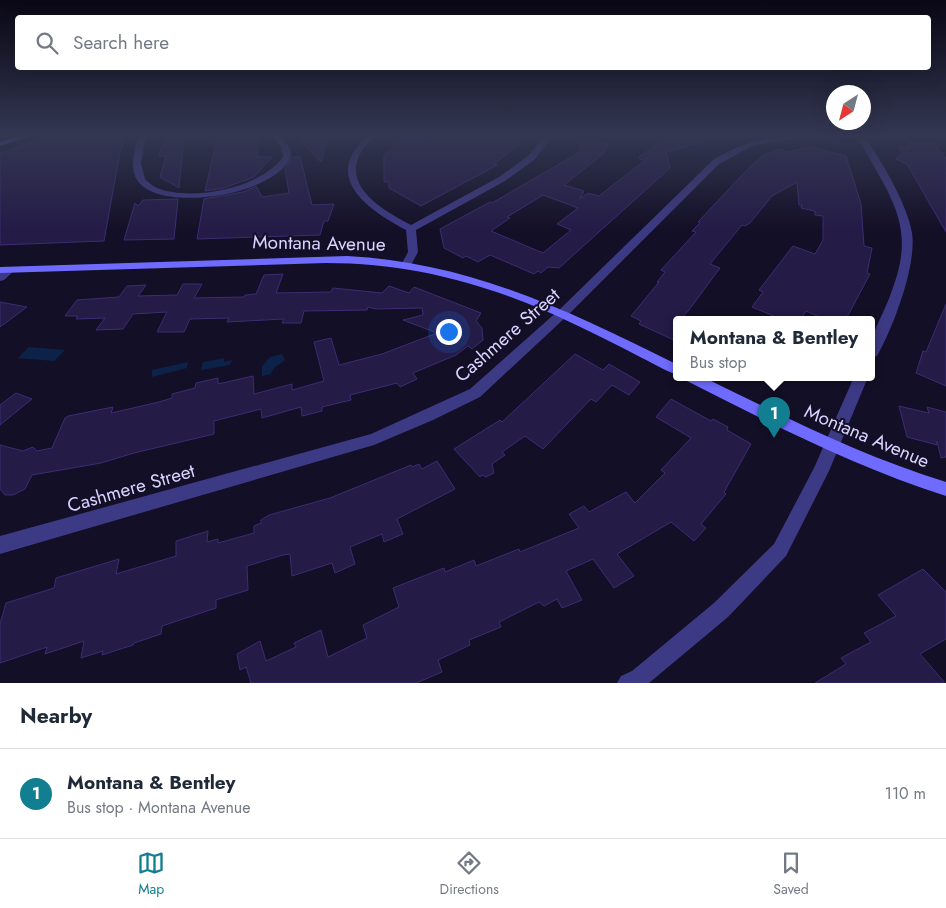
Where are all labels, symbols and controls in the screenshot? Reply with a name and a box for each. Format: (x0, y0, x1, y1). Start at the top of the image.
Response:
search box (15, 15, 931, 70)
icon: search (33, 29, 61, 57)
text: Search here (73, 29, 169, 56)
north arrow (826, 85, 871, 130)
street label: Montana Avenue (252, 228, 386, 258)
street label: Cashmere Street (449, 281, 566, 388)
popup (673, 316, 875, 381)
your location (436, 319, 462, 345)
text: Montana & Bentley (690, 324, 858, 351)
text: Bus stop (690, 351, 747, 374)
pin: 1 (758, 397, 790, 438)
street label: Montana Avenue (800, 398, 934, 475)
street label: Cashmere Street (64, 457, 198, 519)
text: Nearby (20, 701, 92, 731)
text: Montana & Bentley (67, 769, 235, 796)
text: 1 (32, 782, 40, 805)
text: 110 m (885, 782, 926, 805)
text: Bus stop · Montana Avenue (67, 796, 251, 819)
tab: Map (137, 849, 165, 899)
tab: Directions (440, 849, 499, 899)
tab: Saved (773, 849, 809, 899)

